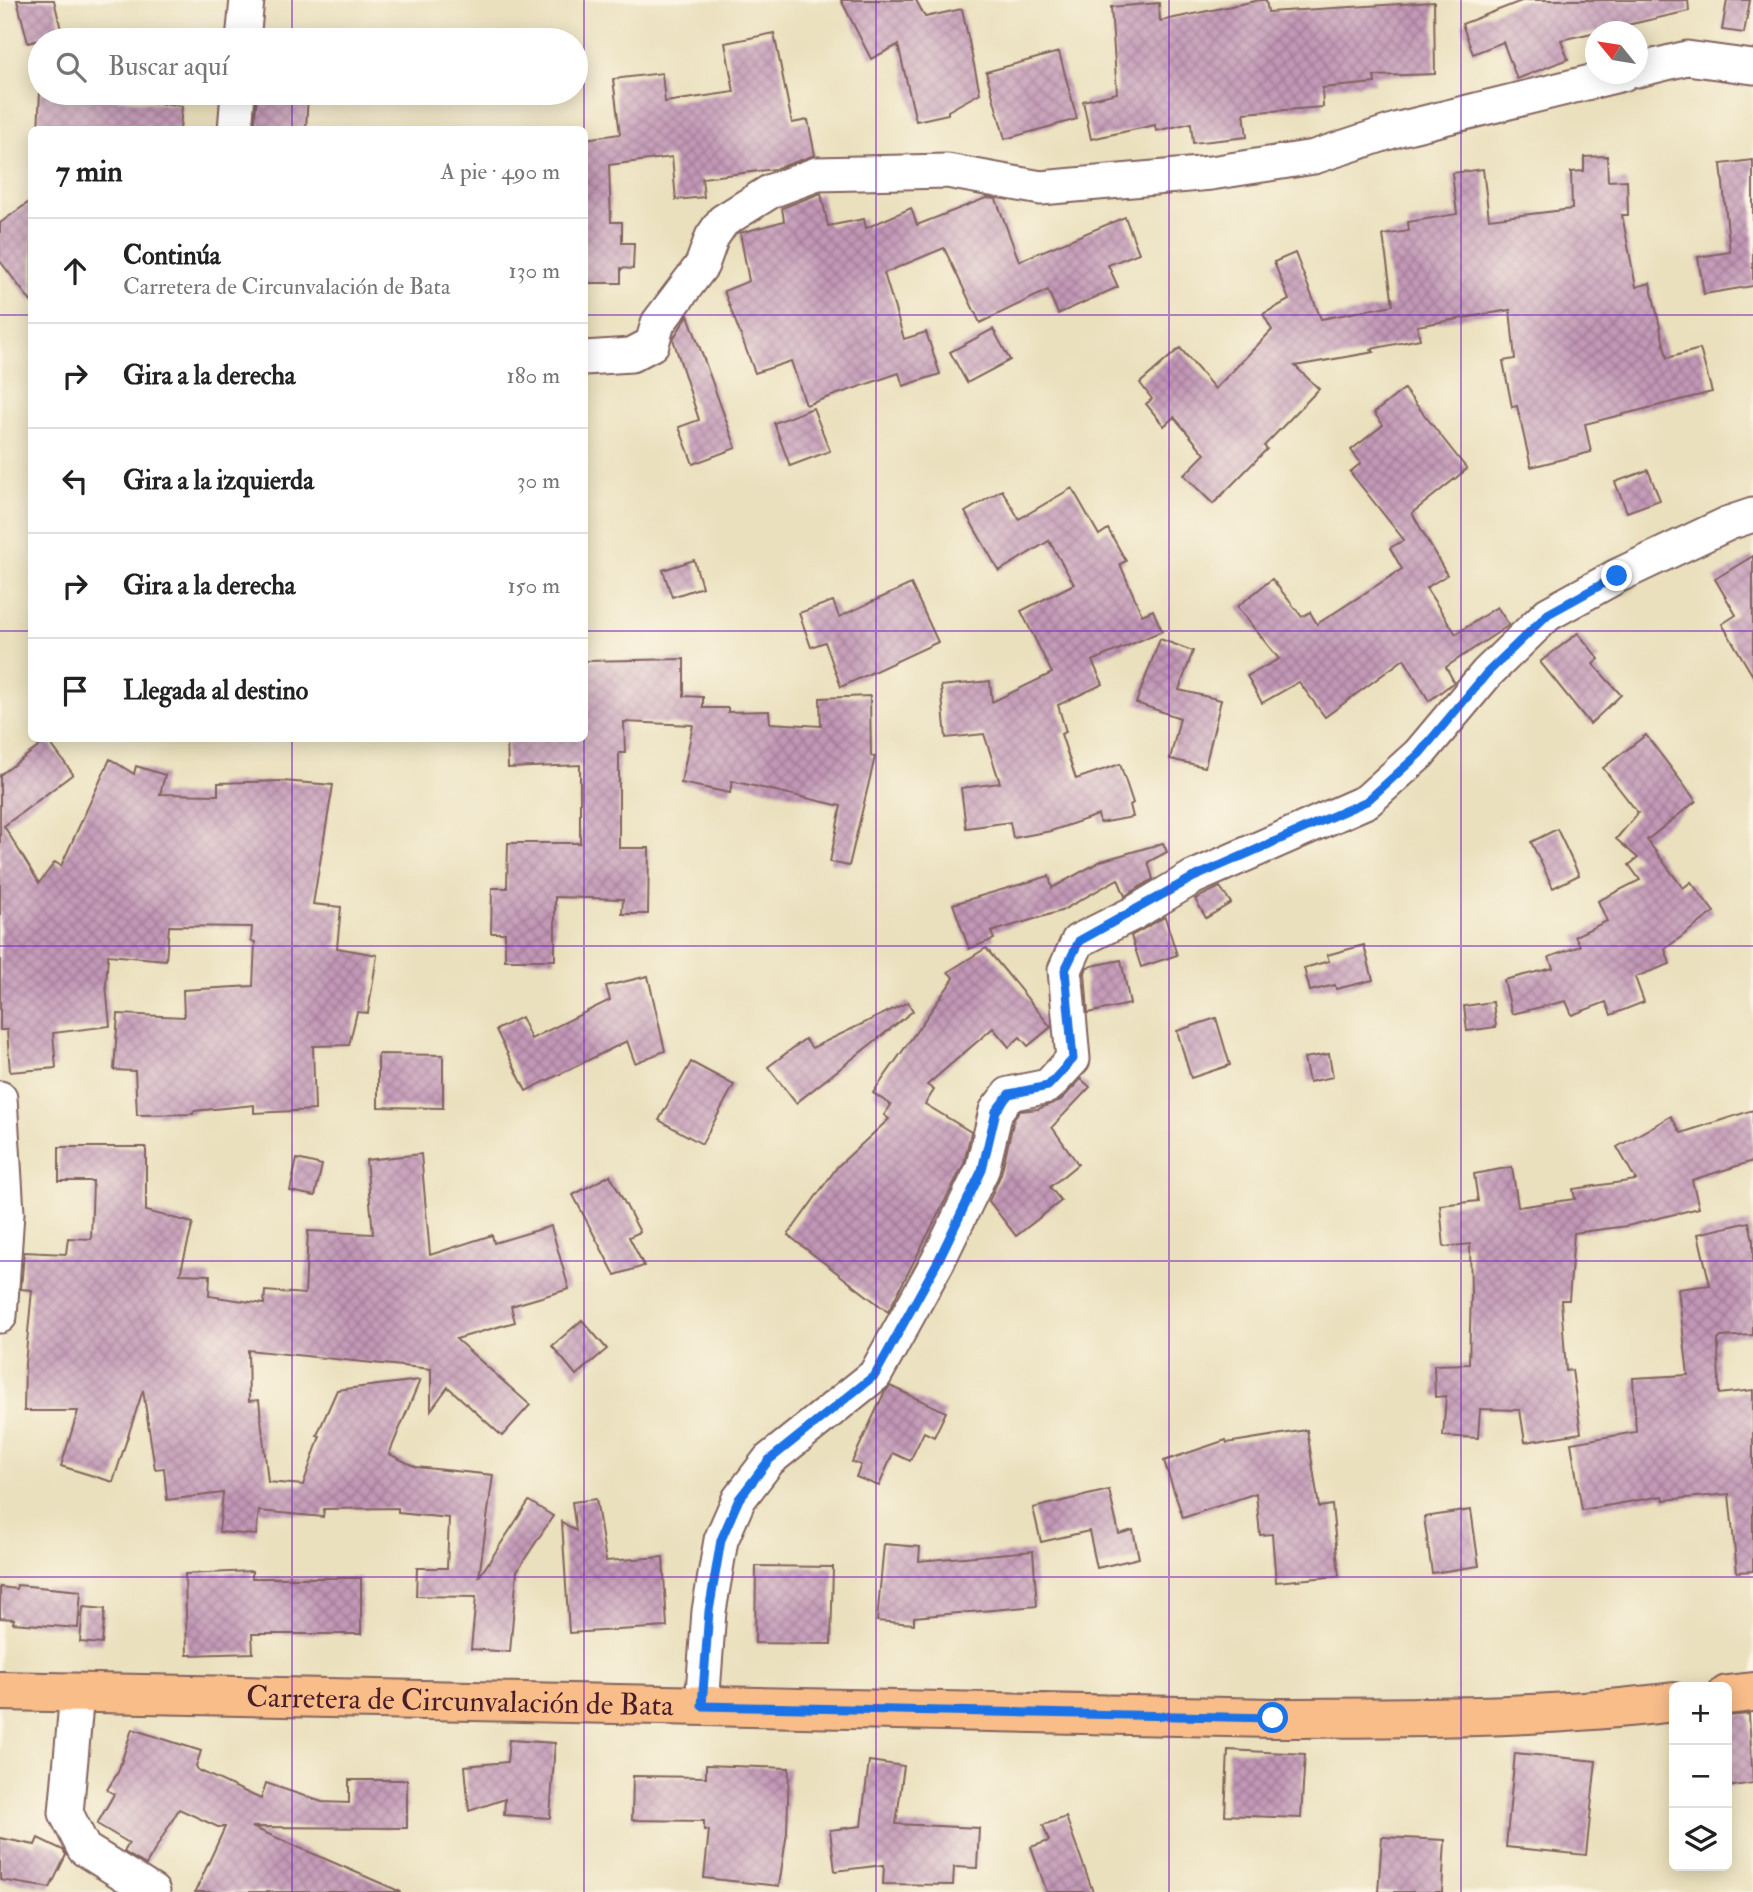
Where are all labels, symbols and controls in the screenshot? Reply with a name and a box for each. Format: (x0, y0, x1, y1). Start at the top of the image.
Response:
north arrow (1585, 21, 1648, 84)
search box (28, 28, 588, 105)
icon: search (52, 48, 90, 86)
text: Buscar aquí (108, 51, 228, 83)
text: 7 min (56, 153, 123, 190)
text: A pie · 490 m (441, 157, 560, 186)
text: Continúa (123, 240, 221, 272)
icon: ahead (56, 252, 94, 290)
text: 130 m (508, 256, 560, 285)
text: Carretera de Circunvalación de Bata (123, 272, 451, 301)
icon: right (56, 357, 94, 395)
text: Gira a la derecha (123, 360, 296, 392)
text: 180 m (507, 361, 560, 390)
icon: left (56, 462, 94, 500)
text: Gira a la izquierda (123, 465, 314, 497)
text: 30 m (517, 466, 560, 495)
route end (1601, 560, 1632, 591)
icon: right (56, 567, 94, 605)
text: Gira a la derecha (123, 570, 296, 602)
text: 150 m (507, 571, 560, 600)
icon: arrive (56, 672, 94, 710)
text: Llegada al destino (123, 675, 308, 707)
street label: Carretera de Circunvalación de Bata (246, 1678, 675, 1724)
map controls (1669, 1682, 1732, 1871)
button: + (1669, 1682, 1732, 1745)
route start (1257, 1702, 1288, 1733)
button: − (1669, 1745, 1732, 1808)
button: layers (1669, 1808, 1732, 1871)

